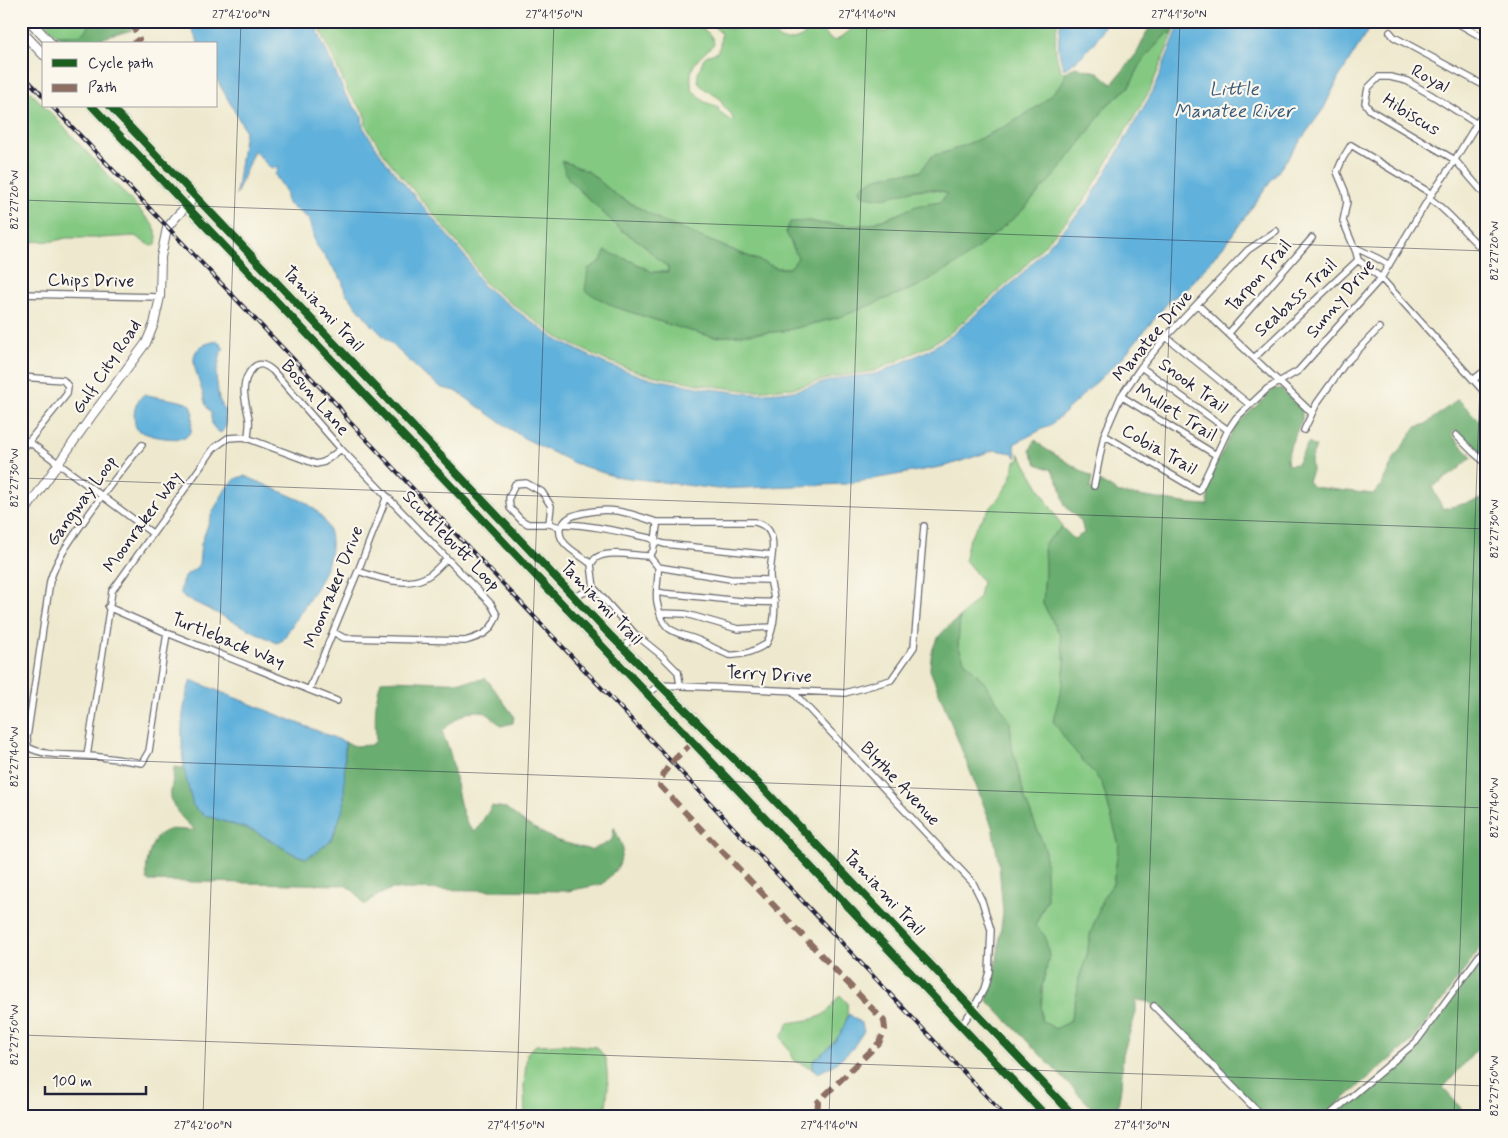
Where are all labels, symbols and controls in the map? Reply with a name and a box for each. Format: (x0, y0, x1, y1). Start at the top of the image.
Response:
text: 27°42'00"N (212, 7, 270, 23)
text: 27°41'50"N (525, 7, 583, 23)
text: 27°41'40"N (839, 7, 895, 23)
text: 27°41'30"N (1151, 7, 1207, 23)
legend (42, 42, 218, 108)
text: Cycle path (88, 54, 153, 74)
street label: Royal (1407, 59, 1453, 99)
water label: Little Manatee River (1174, 77, 1297, 124)
text: Path (88, 78, 117, 98)
street label: Hibiscus (1378, 88, 1444, 142)
text: 82°27'20"W (7, 170, 23, 230)
text: 82°27'20"W (1487, 221, 1503, 281)
street label: Tarpon Trail (1221, 234, 1297, 318)
street label: Seabass Trail (1249, 253, 1343, 343)
street label: Sunny Drive (1301, 254, 1381, 344)
street label: Tamiami Trail (277, 261, 369, 357)
street label: Chips Drive (47, 268, 135, 294)
street label: Manatee Drive (1108, 285, 1198, 387)
street label: Gulf City Road (67, 315, 147, 419)
street label: Snook Trail (1153, 353, 1233, 419)
street label: Bosun Lane (275, 355, 355, 441)
street label: Mullet Trail (1131, 378, 1221, 448)
street label: Cobia Trail (1117, 419, 1201, 481)
text: 82°27'30"W (7, 448, 23, 508)
street label: Gangway Loop (41, 451, 124, 552)
street label: Moonraker Way (98, 467, 188, 577)
street label: Scuttlebutt Loop (397, 485, 505, 597)
text: 82°27'30"W (1487, 499, 1503, 559)
street label: Moonraker Drive (299, 522, 369, 652)
street label: Tamiami Trail (554, 555, 648, 651)
street label: Turtleback Way (168, 607, 288, 675)
street label: Terry Drive (726, 661, 812, 689)
text: 82°27'40"W (7, 727, 23, 787)
street label: Blythe Avenue (855, 737, 945, 831)
text: 82°27'40"W (1487, 778, 1503, 838)
street label: Tamiami Trail (838, 845, 930, 941)
text: 82°27'50"W (7, 1004, 23, 1065)
text: 82°27'50"W (1487, 1055, 1503, 1116)
scale bar (45, 1063, 146, 1095)
text: 100 m (52, 1072, 92, 1092)
text: 27°42'00"N (174, 1118, 232, 1134)
text: 27°41'50"N (487, 1118, 545, 1134)
text: 27°41'40"N (801, 1118, 857, 1134)
text: 27°41'30"N (1114, 1118, 1170, 1134)

